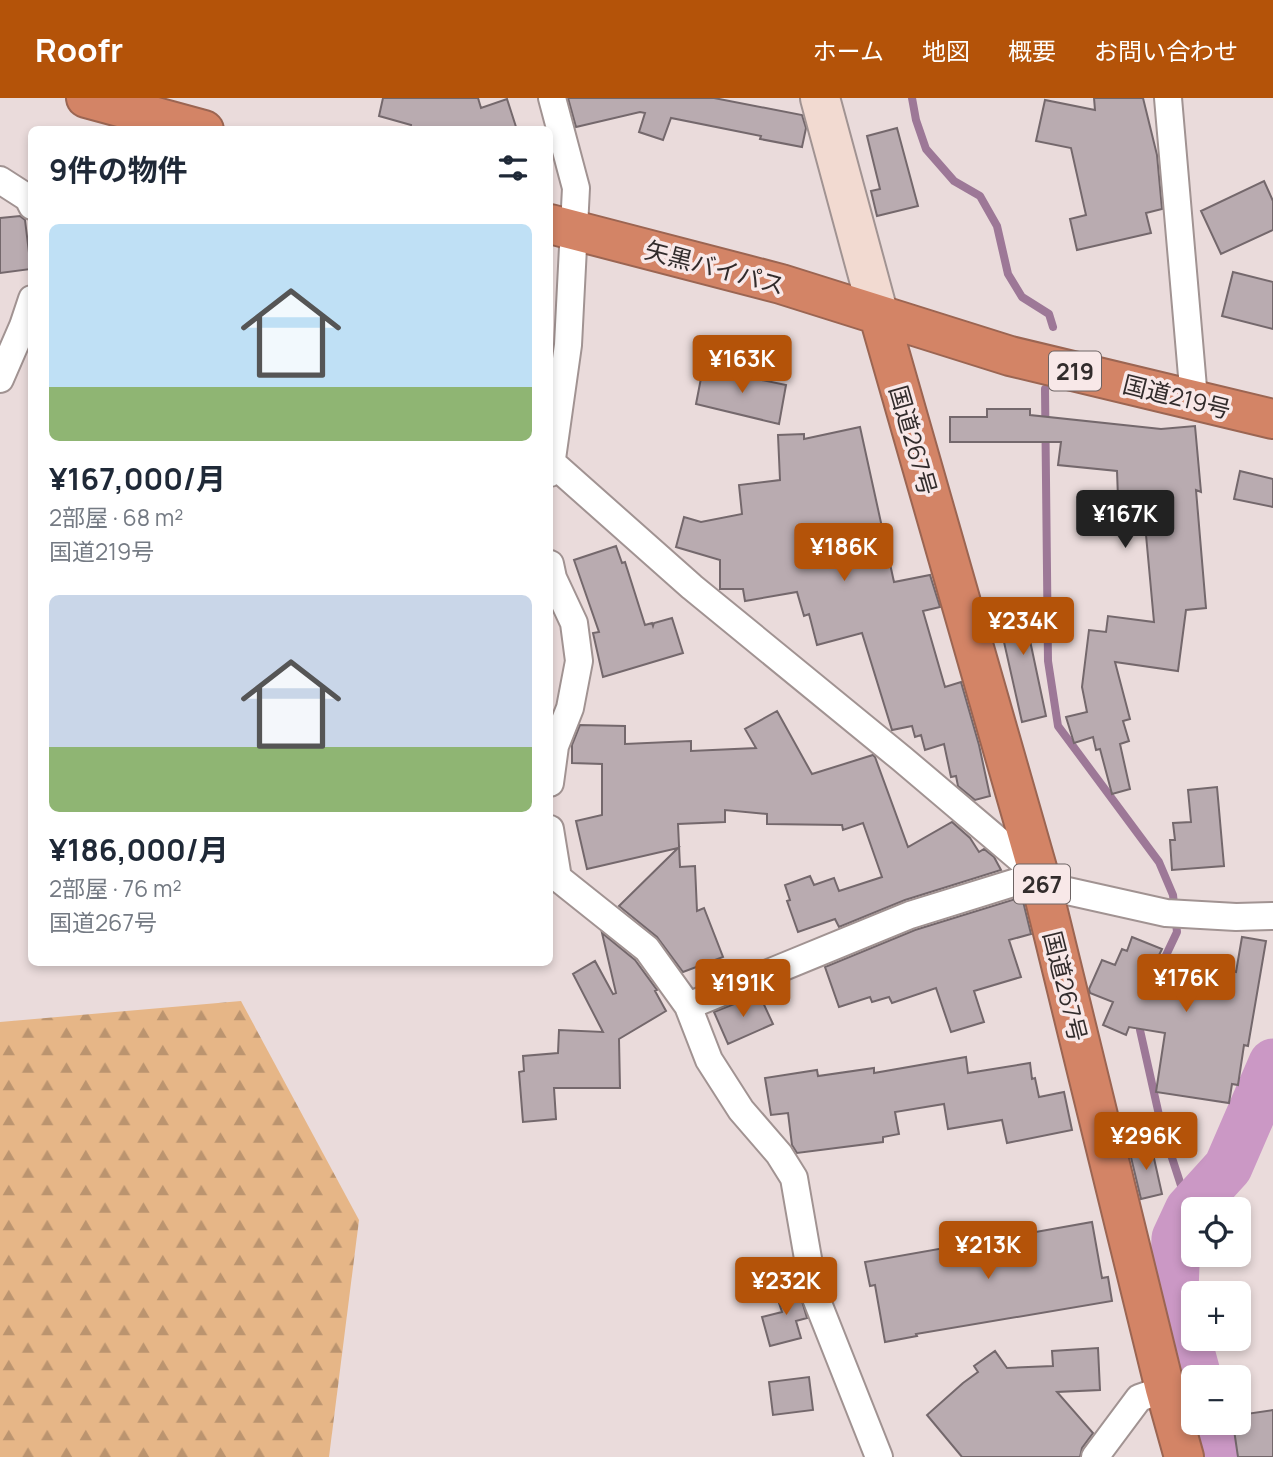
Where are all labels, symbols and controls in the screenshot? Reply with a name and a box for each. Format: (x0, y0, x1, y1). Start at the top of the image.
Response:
text: Roofr (35, 27, 123, 72)
text: ホーム (813, 34, 884, 67)
text: 地図 (922, 34, 970, 67)
text: 概要 (1008, 34, 1056, 67)
text: お問い合わせ (1094, 34, 1238, 67)
text: 9件の物件 (49, 149, 188, 190)
icon: filters (494, 149, 532, 187)
street label: 矢黒バイパス (641, 232, 789, 302)
icon: home (228, 270, 354, 396)
pin: ¥163K (693, 336, 791, 395)
text: ¥163K (709, 342, 775, 374)
road number: 219 (1049, 352, 1101, 390)
street label: 国道219号 (1120, 367, 1234, 425)
street label: 国道267号 (883, 381, 945, 499)
text: ¥167,000/月 (49, 458, 226, 499)
pin: ¥167K (1076, 490, 1174, 550)
text: ¥167K (1092, 497, 1158, 529)
text: 2部屋 · 68 m² (49, 501, 183, 533)
pin: ¥186K (795, 524, 893, 583)
text: ¥186K (810, 530, 878, 562)
text: 国道219号 (49, 535, 154, 567)
pin: ¥234K (974, 598, 1072, 657)
text: ¥234K (988, 604, 1058, 636)
icon: home (228, 641, 354, 767)
text: ¥186,000/月 (49, 829, 229, 870)
road number: 267 (1014, 864, 1070, 904)
text: 2部屋 · 76 m² (49, 872, 182, 904)
text: 国道267号 (49, 906, 157, 938)
street label: 国道267号 (1036, 927, 1096, 1045)
pin: ¥176K (1137, 954, 1235, 1014)
pin: ¥191K (694, 960, 792, 1019)
text: ¥176K (1153, 961, 1219, 993)
text: ¥191K (711, 966, 775, 998)
pin: ¥296K (1097, 1112, 1195, 1172)
text: ¥296K (1110, 1119, 1182, 1151)
map controls (1181, 1197, 1251, 1435)
button: locate (1181, 1197, 1251, 1267)
pin: ¥213K (939, 1222, 1037, 1281)
text: ¥213K (955, 1228, 1021, 1260)
pin: ¥232K (737, 1258, 835, 1317)
text: ¥232K (751, 1264, 821, 1296)
button: + (1181, 1281, 1251, 1351)
button: − (1181, 1365, 1251, 1435)

